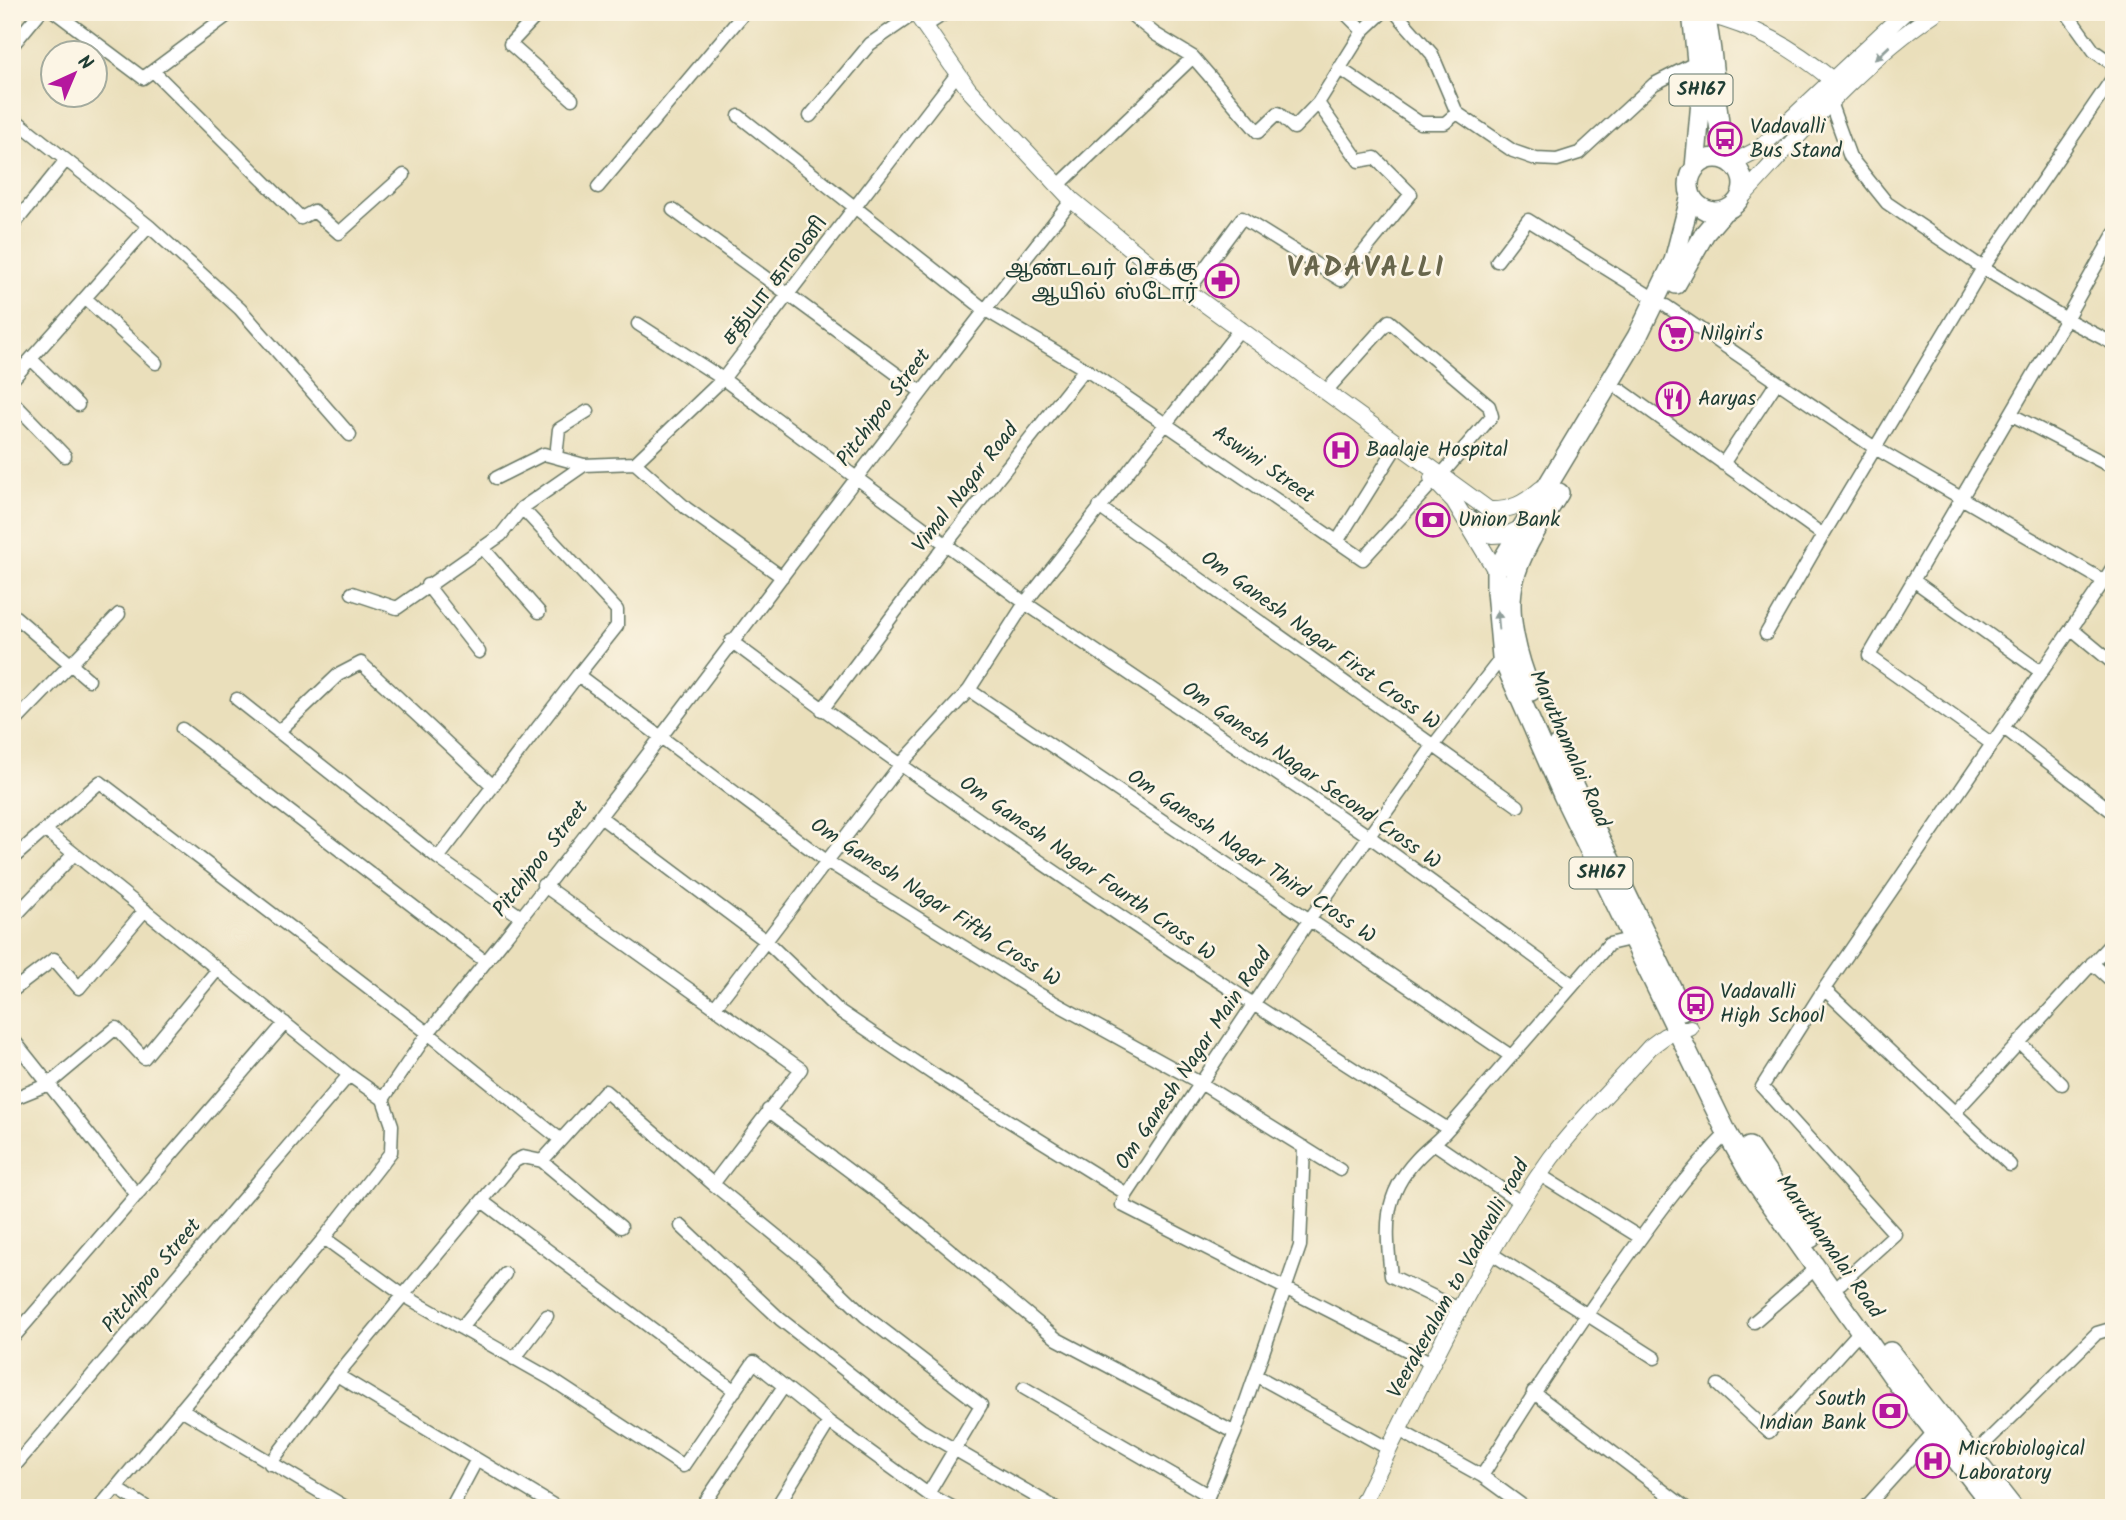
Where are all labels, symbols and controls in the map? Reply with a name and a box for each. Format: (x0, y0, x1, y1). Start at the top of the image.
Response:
north arrow (38, 38, 108, 108)
one-way arrow (1873, 45, 1890, 62)
text: N (70, 48, 99, 78)
road number: SH167 (1670, 74, 1732, 106)
place label: Vadavalli Bus Stand (1750, 111, 1842, 168)
bus stop icon: Vadavalli Bus Stand (1706, 120, 1744, 158)
street label: சத்யா காலனி (714, 209, 836, 353)
district label: VADAVALLI (1287, 246, 1445, 291)
place label: ஆண்டவர் செக்கு ஆயில் ஸ்டோர் (1005, 253, 1199, 310)
pharmacy icon: ஆண்டவர் செக்கு ஆயில் ஸ்டோர் (1203, 262, 1241, 300)
supermarket icon: Nilgiri's (1657, 315, 1695, 353)
place label: Nilgiri's (1700, 318, 1763, 351)
street label: Pitchipoo Street (828, 341, 940, 474)
restaurant icon: Aaryas (1654, 380, 1692, 418)
place label: Aaryas (1698, 383, 1756, 416)
street label: Vimal Nagar Road (904, 415, 1028, 560)
street label: Aswini Street (1205, 417, 1322, 513)
hospital icon: Baalaje Hospital (1322, 431, 1360, 469)
place label: Baalaje Hospital (1366, 434, 1508, 467)
bank icon: Union Bank (1414, 501, 1452, 539)
place label: Union Bank (1458, 504, 1560, 537)
street label: Om Ganesh Nagar First Cross W (1193, 543, 1447, 739)
one-way arrow (1492, 609, 1503, 631)
street label: Maruthamalai Road (1519, 665, 1619, 834)
street label: Om Ganesh Nagar Second Cross W (1174, 673, 1448, 879)
street label: Om Ganesh Nagar Third Cross W (1120, 761, 1382, 953)
street label: Om Ganesh Nagar Fourth Cross W (952, 768, 1222, 970)
street label: Pitchipoo Street (485, 793, 598, 925)
street label: Om Ganesh Nagar Fifth Cross W (803, 809, 1067, 997)
road number: SH167 (1570, 858, 1632, 888)
street label: Om Ganesh Nagar Main Road (1107, 941, 1281, 1177)
place label: Vadavalli High School (1720, 976, 1825, 1033)
bus stop icon: Vadavalli High School (1677, 985, 1715, 1023)
street label: Veerakeralam to Vadavalli road (1379, 1153, 1539, 1405)
street label: Maruthamalai Road (1767, 1168, 1892, 1326)
street label: Pitchipoo Street (94, 1211, 210, 1341)
place label: South Indian Bank (1759, 1383, 1866, 1440)
bank icon: South Indian Bank (1871, 1392, 1909, 1430)
place label: Microbiological Laboratory (1958, 1433, 2085, 1490)
hospital icon: Microbiological Laboratory (1914, 1442, 1952, 1480)

